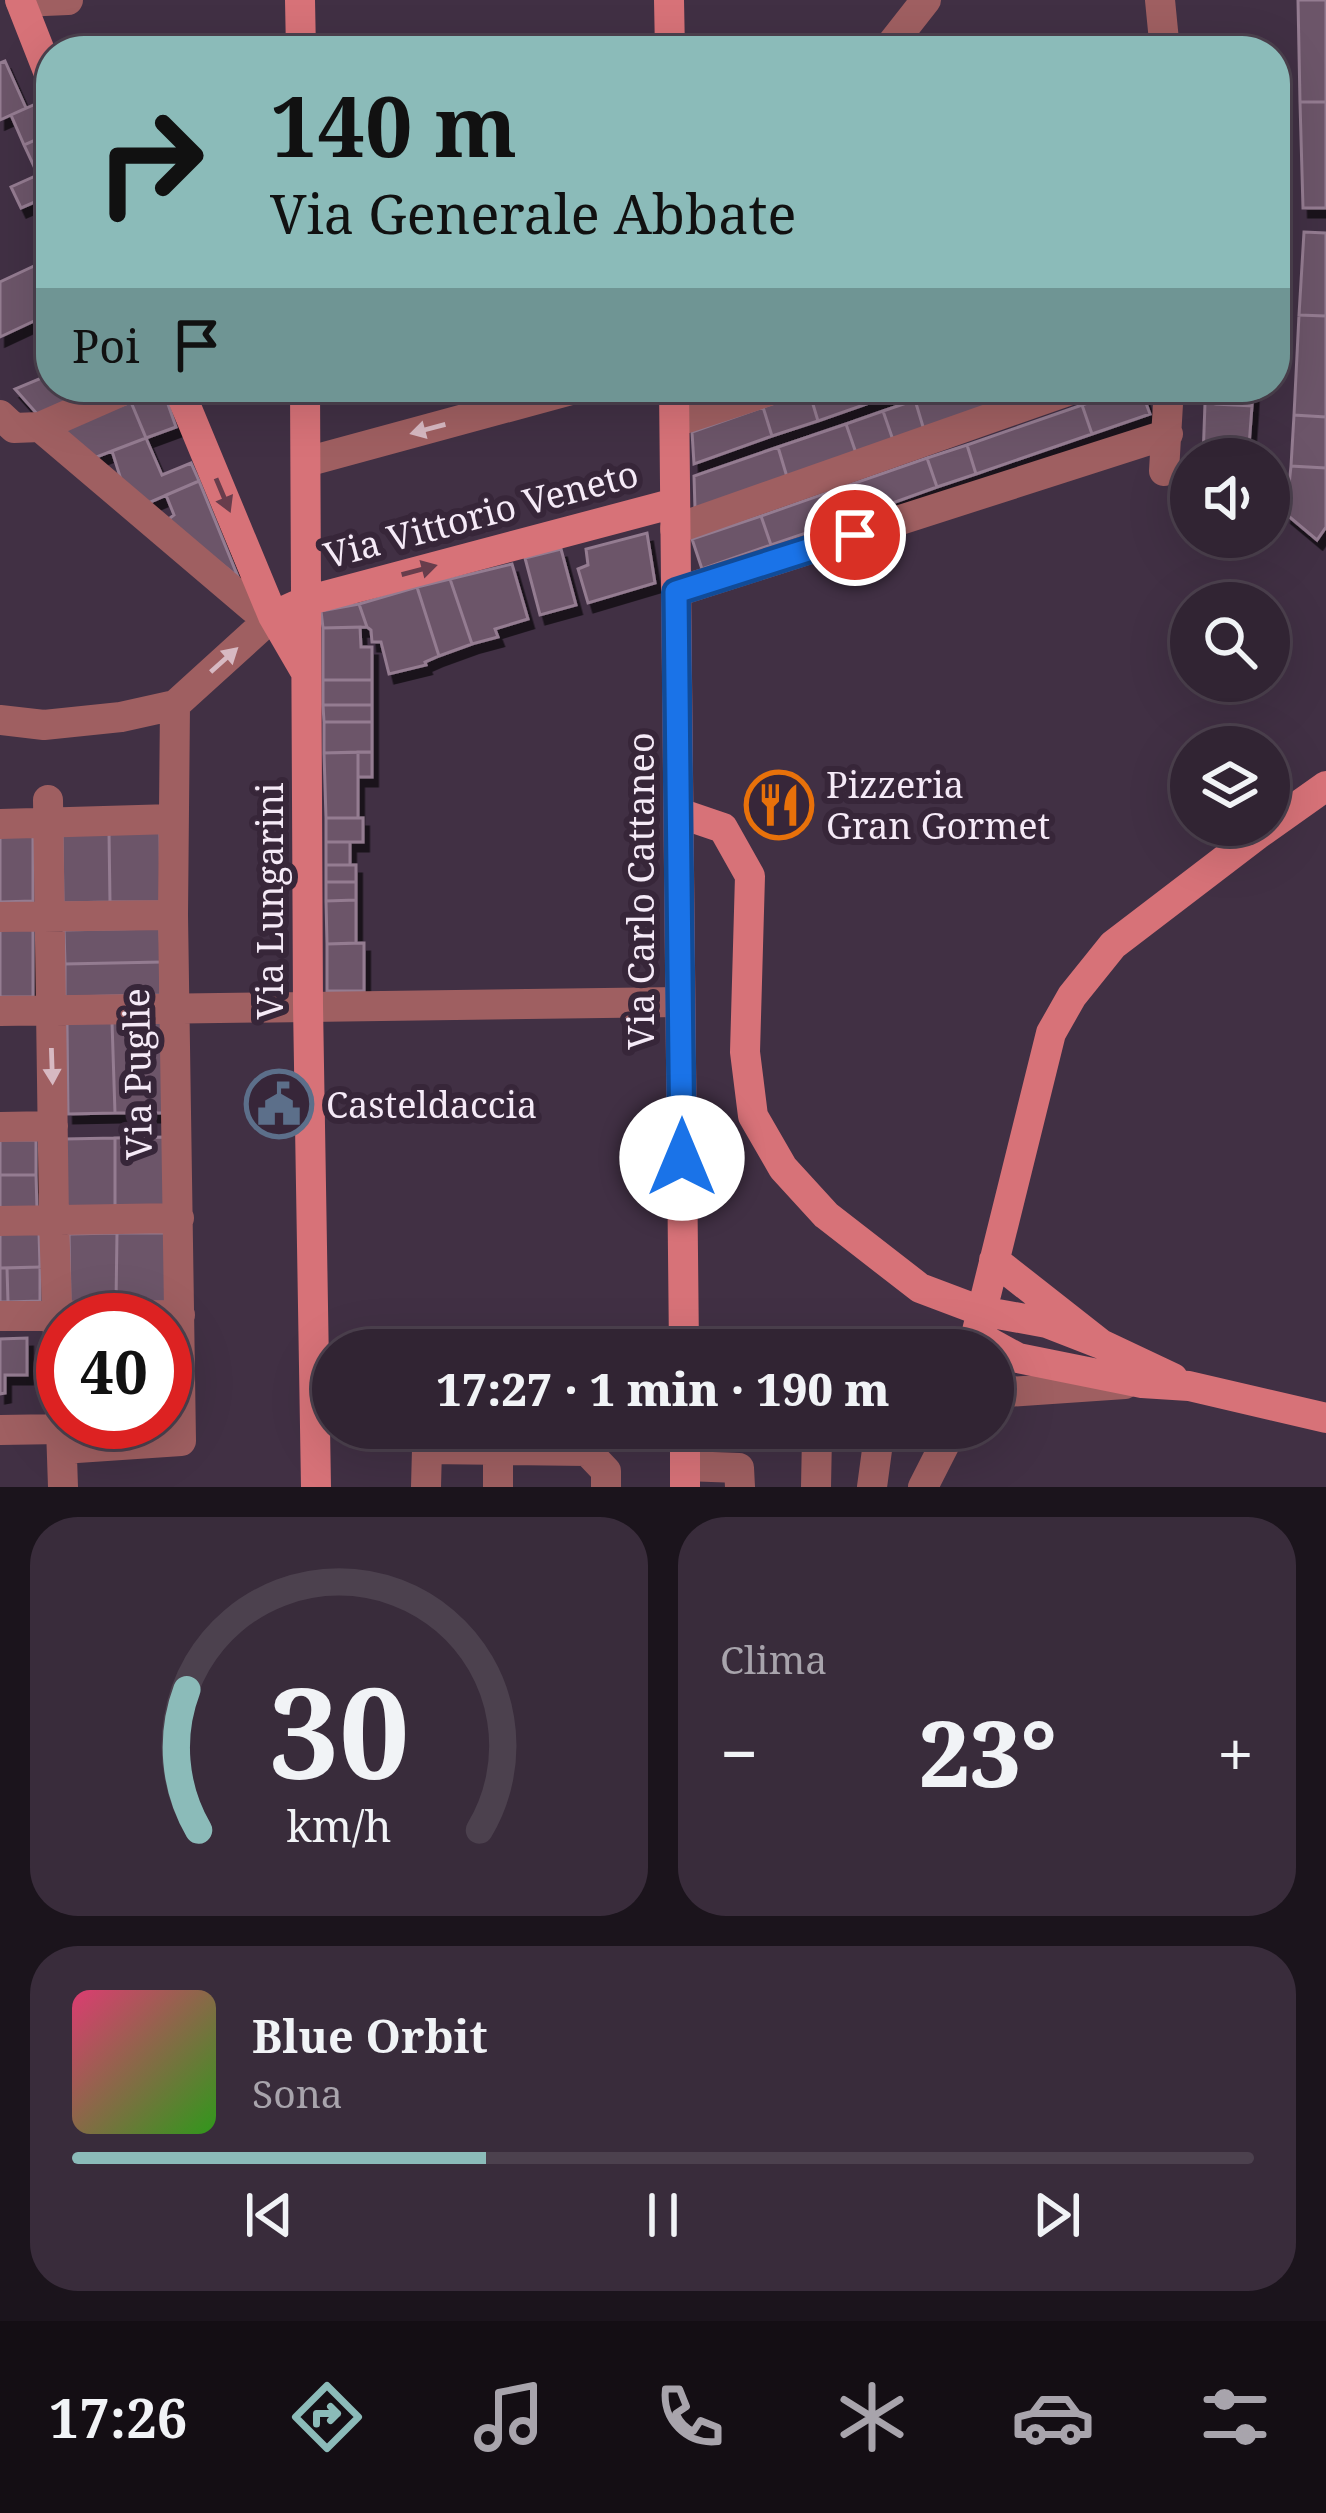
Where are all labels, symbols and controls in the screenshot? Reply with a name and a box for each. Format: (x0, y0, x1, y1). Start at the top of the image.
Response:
text: 140 m (270, 67, 517, 182)
icon: right (72, 84, 228, 240)
text: Via Generale Abbate (270, 176, 796, 250)
icon: arrive (164, 312, 230, 378)
text: Poi (72, 315, 140, 376)
one-way arrow (410, 420, 447, 439)
map controls (1170, 438, 1290, 846)
button: sound (1170, 438, 1290, 558)
street label: Via Vittorio Veneto (319, 448, 643, 580)
one-way arrow (214, 477, 233, 513)
pin (804, 484, 906, 586)
icon: arrive (822, 502, 888, 568)
one-way arrow (401, 559, 438, 578)
button: search (1170, 582, 1290, 702)
one-way arrow (209, 647, 238, 674)
button: layers (1170, 726, 1290, 846)
street label: Via Carlo Cattaneo (616, 732, 665, 1050)
place label: Pizzeria Gran Gormet (826, 760, 1050, 850)
restaurant icon: Pizzeria Gran Gormet (744, 770, 814, 840)
street label: Via Lungarini (245, 782, 294, 1019)
street label: Via Puglie (111, 988, 163, 1160)
one-way arrow (42, 1048, 61, 1086)
public building icon: Casteldaccia (244, 1069, 314, 1139)
place label: Casteldaccia (326, 1080, 537, 1129)
position arrow (619, 1095, 745, 1221)
speed limit sign: 40 (36, 1293, 192, 1449)
text: 17:27 · 1 min · 190 m (436, 1358, 890, 1419)
text: Clima (720, 1632, 827, 1685)
text: 30 (268, 1646, 410, 1816)
text: 23° (919, 1691, 1057, 1813)
text: − (720, 1707, 758, 1797)
text: + (1217, 1707, 1254, 1797)
text: km/h (286, 1795, 392, 1854)
text: Blue Orbit (252, 2005, 488, 2066)
text: Sona (252, 2066, 343, 2119)
icon: previous (236, 2182, 302, 2248)
icon: pause (630, 2182, 696, 2248)
icon: next (1024, 2182, 1090, 2248)
icon: directions (285, 2375, 369, 2459)
icon: music (467, 2375, 551, 2459)
icon: phone (648, 2375, 732, 2459)
icon: climate (830, 2375, 914, 2459)
icon: car (1011, 2375, 1095, 2459)
icon: filters (1193, 2375, 1277, 2459)
text: 17:26 (49, 2380, 187, 2454)

